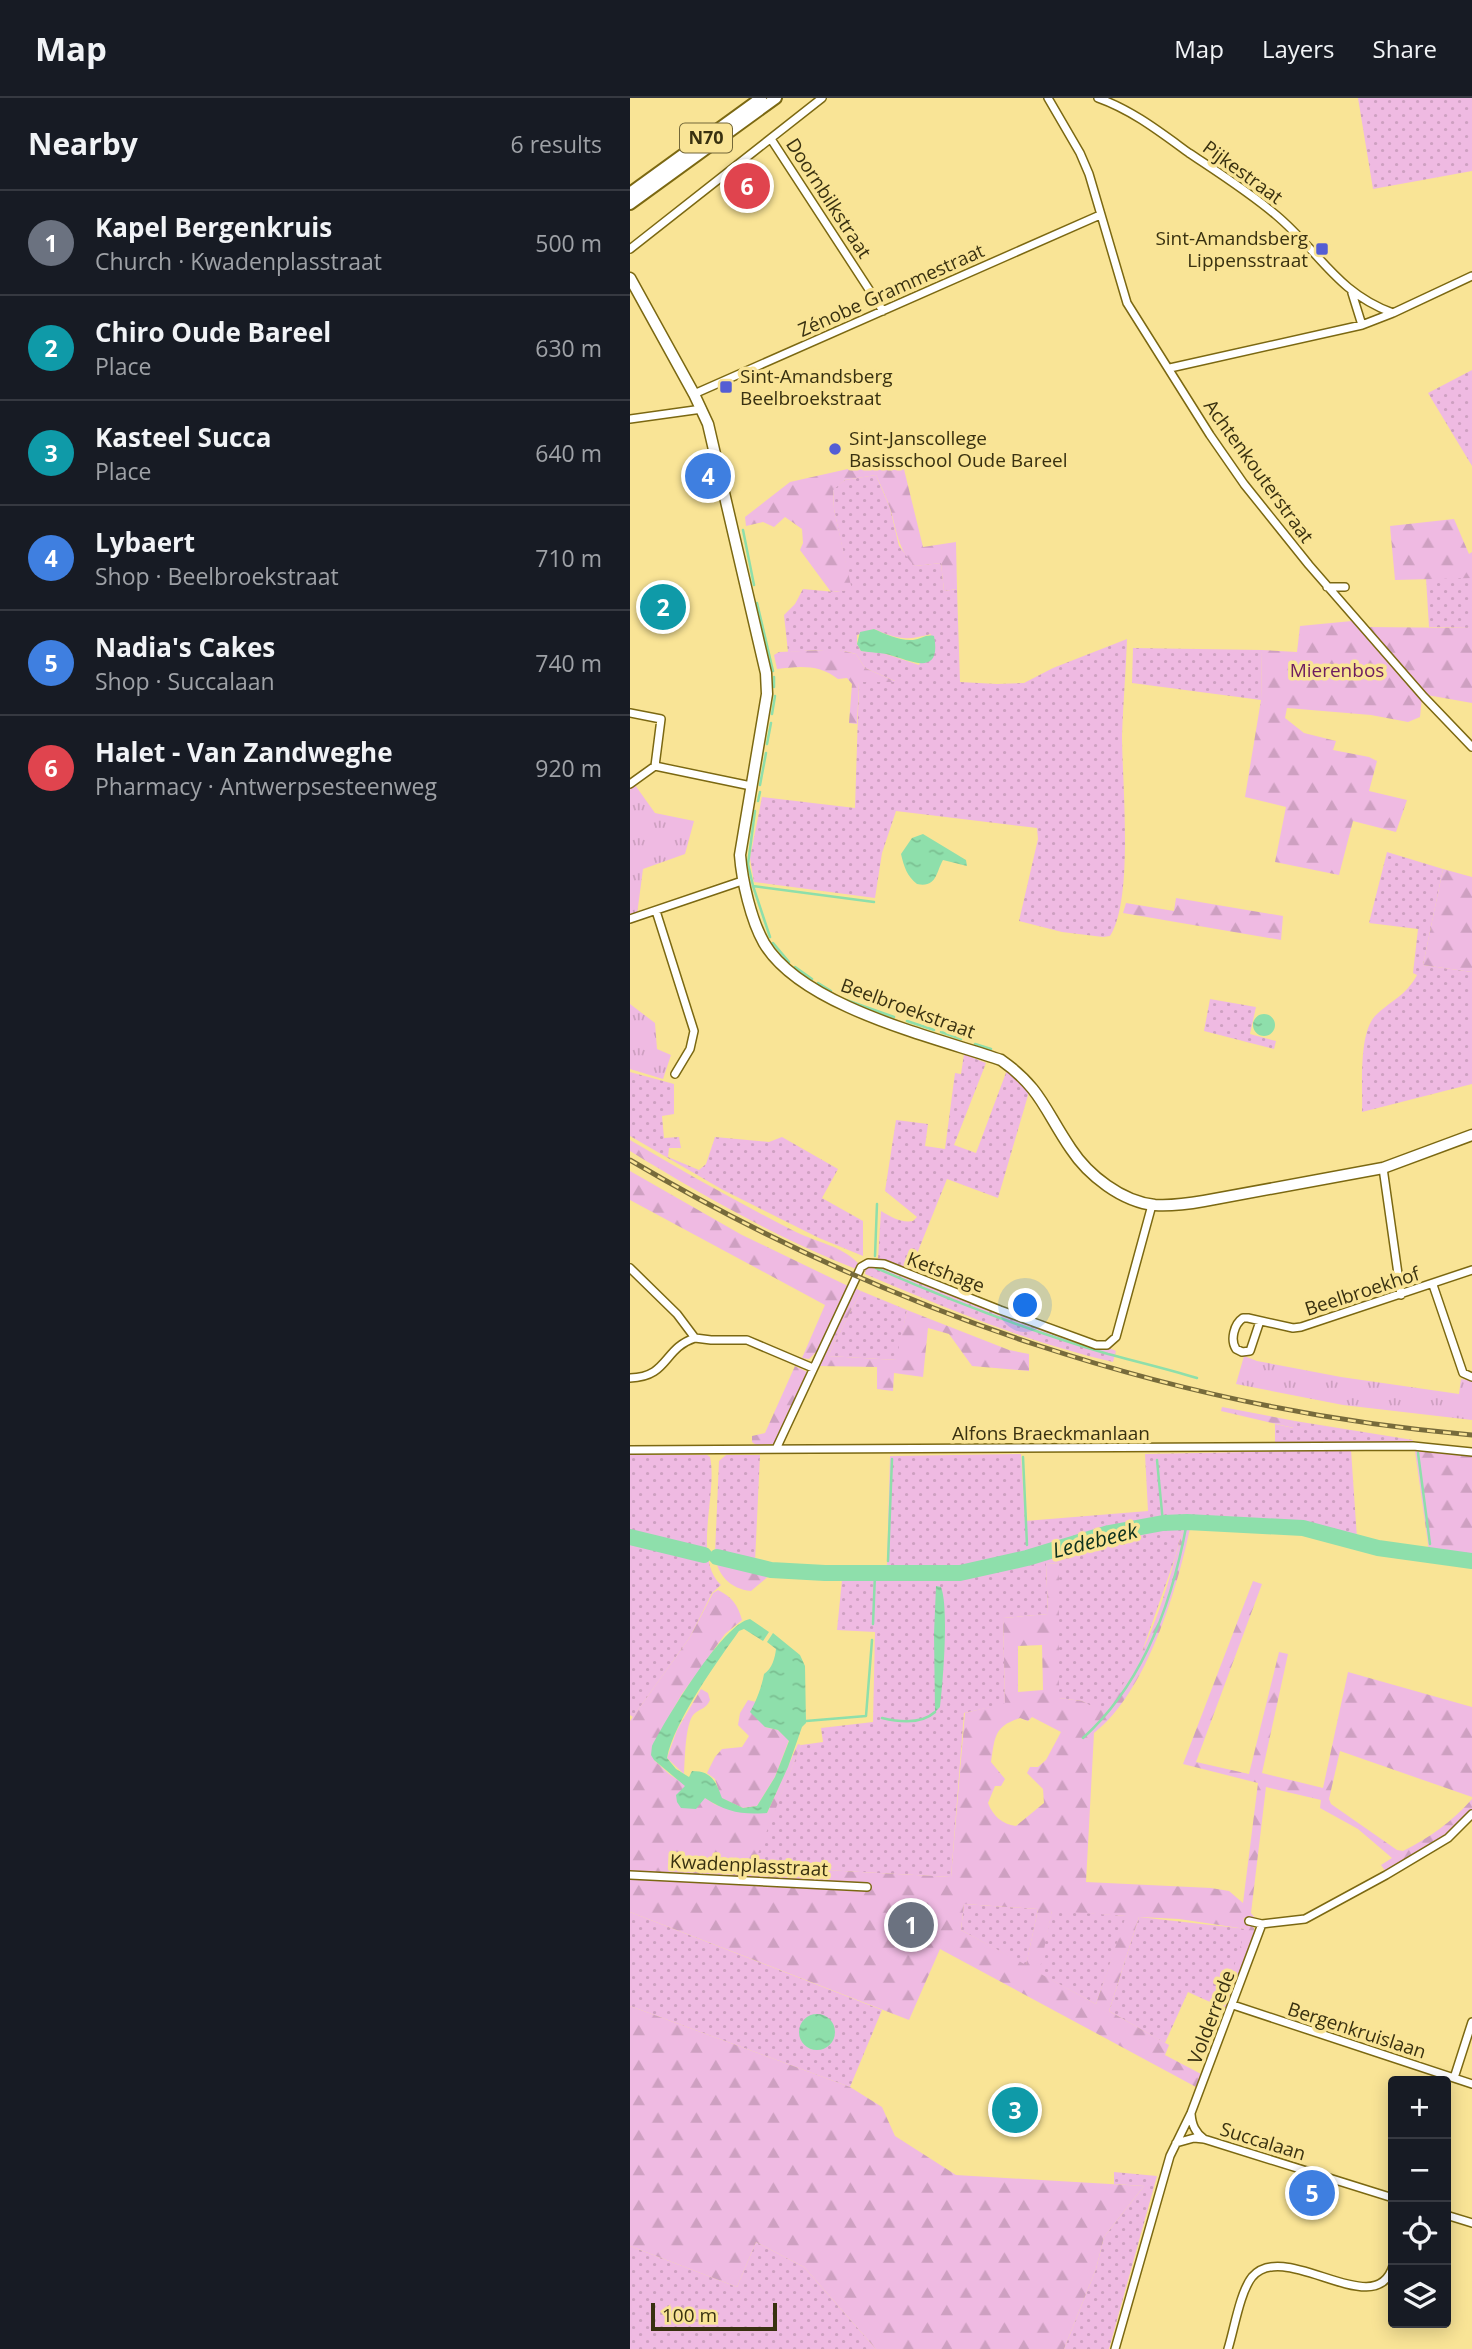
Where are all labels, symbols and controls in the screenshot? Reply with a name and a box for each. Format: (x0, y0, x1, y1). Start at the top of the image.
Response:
text: Map (35, 26, 107, 71)
text: Map (1174, 32, 1224, 65)
text: Layers (1262, 32, 1335, 65)
text: Share (1373, 32, 1437, 65)
text: Nearby (28, 123, 138, 164)
road number: N70 (680, 124, 732, 153)
text: 6 results (511, 128, 602, 160)
street label: Doornbilkstraat (780, 133, 878, 263)
street label: Pijkestraat (1198, 134, 1289, 210)
pin: 6 (724, 160, 770, 212)
text: Kapel Bergenkruis (95, 209, 332, 245)
place label: Sint-Amandsberg Lippensstraat (1155, 225, 1308, 273)
text: 1 (44, 227, 58, 259)
text: 500 m (535, 227, 602, 259)
street label: Zénobe Grammestraat (794, 237, 988, 343)
marker: Sint-Amandsberg Lippensstraat (1314, 241, 1330, 257)
text: Church · Kwadenplasstraat (95, 245, 382, 277)
text: Chiro Oude Bareel (95, 314, 331, 350)
text: 2 (44, 332, 58, 364)
text: 630 m (535, 332, 602, 364)
text: Place (95, 350, 151, 382)
place label: Sint-Amandsberg Beelbroekstraat (740, 363, 893, 411)
marker: Sint-Amandsberg Beelbroekstraat (718, 379, 734, 395)
street label: Achtenkouterstraat (1198, 394, 1320, 548)
text: Kasteel Succa (95, 419, 271, 455)
place label: Sint-Janscollege Basisschool Oude Bareel (849, 425, 1068, 473)
text: 3 (44, 437, 58, 469)
text: 640 m (535, 437, 602, 469)
marker: Sint-Janscollege Basisschool Oude Bareel (827, 441, 843, 457)
pin: 4 (685, 450, 731, 502)
text: Place (95, 455, 151, 487)
text: Lybaert (95, 524, 195, 560)
text: 4 (44, 542, 58, 574)
text: 710 m (535, 542, 602, 574)
text: Shop · Beelbroekstraat (95, 560, 339, 592)
pin: 2 (640, 581, 686, 633)
text: Nadia's Cakes (95, 629, 275, 665)
text: 5 (44, 647, 58, 679)
text: 740 m (535, 647, 602, 679)
park label: Mierenbos (1290, 657, 1384, 683)
text: Shop · Succalaan (95, 665, 275, 697)
text: Halet - Van Zandweghe (95, 734, 393, 770)
text: 6 (44, 752, 58, 784)
text: 920 m (535, 752, 602, 784)
text: Pharmacy · Antwerpsesteenweg (95, 770, 437, 802)
street label: Beelbroekstraat (837, 972, 979, 1044)
street label: Ketshage (903, 1245, 989, 1299)
street label: Beelbroekhof (1301, 1260, 1424, 1322)
your location (1008, 1288, 1042, 1322)
street label: Alfons Braeckmanlaan (952, 1420, 1150, 1446)
water label: Ledebeek (1049, 1516, 1141, 1564)
street label: Kwadenplasstraat (669, 1848, 829, 1882)
pin: 1 (888, 1899, 934, 1951)
street label: Volderrede (1181, 1966, 1241, 2068)
street label: Bergenkruislaan (1284, 1995, 1430, 2065)
map controls (1388, 2076, 1451, 2328)
button: + (1388, 2076, 1451, 2139)
pin: 3 (992, 2084, 1038, 2136)
street label: Succalaan (1217, 2116, 1309, 2166)
button: − (1388, 2139, 1451, 2202)
pin: 5 (1289, 2167, 1335, 2219)
button: locate (1388, 2202, 1451, 2265)
button: layers (1388, 2265, 1451, 2328)
scale bar (651, 2300, 777, 2332)
text: 100 m (662, 2302, 717, 2328)

